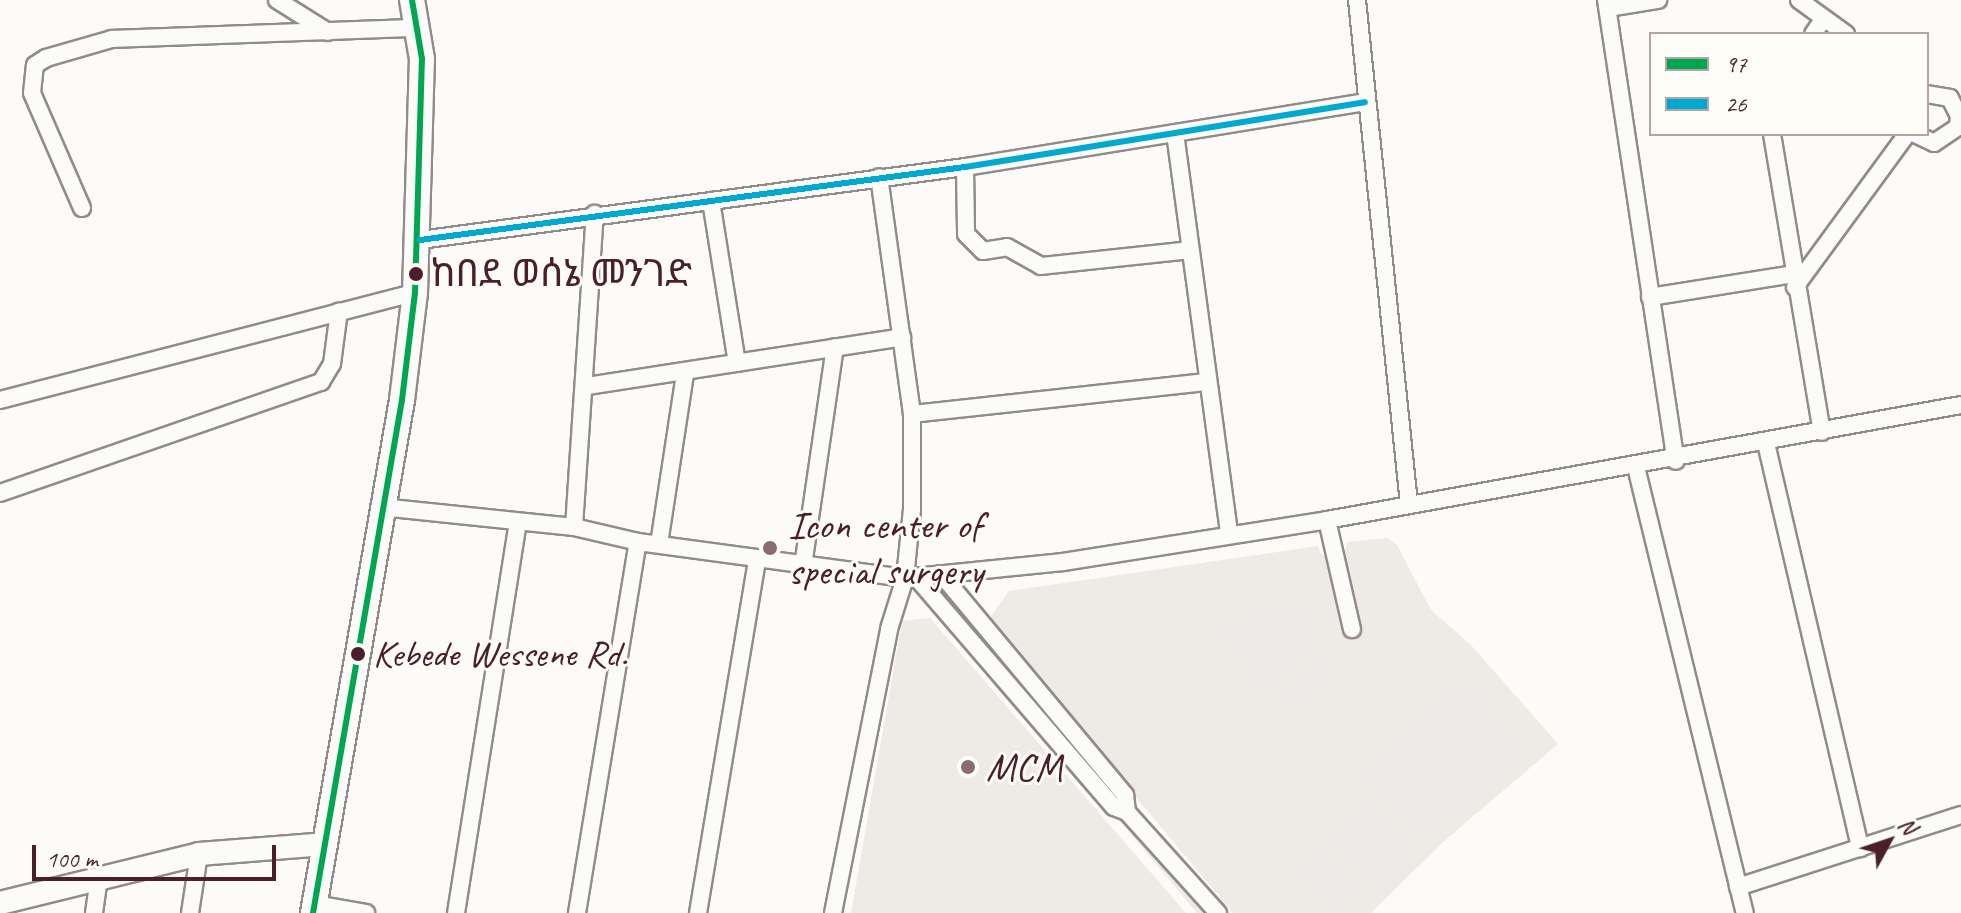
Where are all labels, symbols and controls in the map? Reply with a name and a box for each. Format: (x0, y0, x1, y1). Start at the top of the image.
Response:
legend (1649, 32, 1929, 136)
text: 97 (1725, 49, 1747, 79)
text: 26 (1725, 89, 1747, 119)
place label: ከበደ ወሰኔ መንገድ (431, 251, 692, 297)
marker: ከበደ ወሰኔ መንገድ (408, 266, 424, 282)
place label: Icon center of special surgery (788, 501, 983, 595)
marker: Icon center of special surgery (759, 537, 781, 559)
place label: Kebede Wessene Rd. (373, 631, 628, 677)
marker: Kebede Wessene Rd. (350, 646, 366, 662)
place label: MCM (986, 743, 1063, 791)
marker: MCM (957, 756, 979, 778)
north arrow (1849, 801, 1929, 881)
text: N (1892, 811, 1922, 840)
scale bar (36, 829, 280, 879)
text: 100 m (46, 844, 98, 874)

